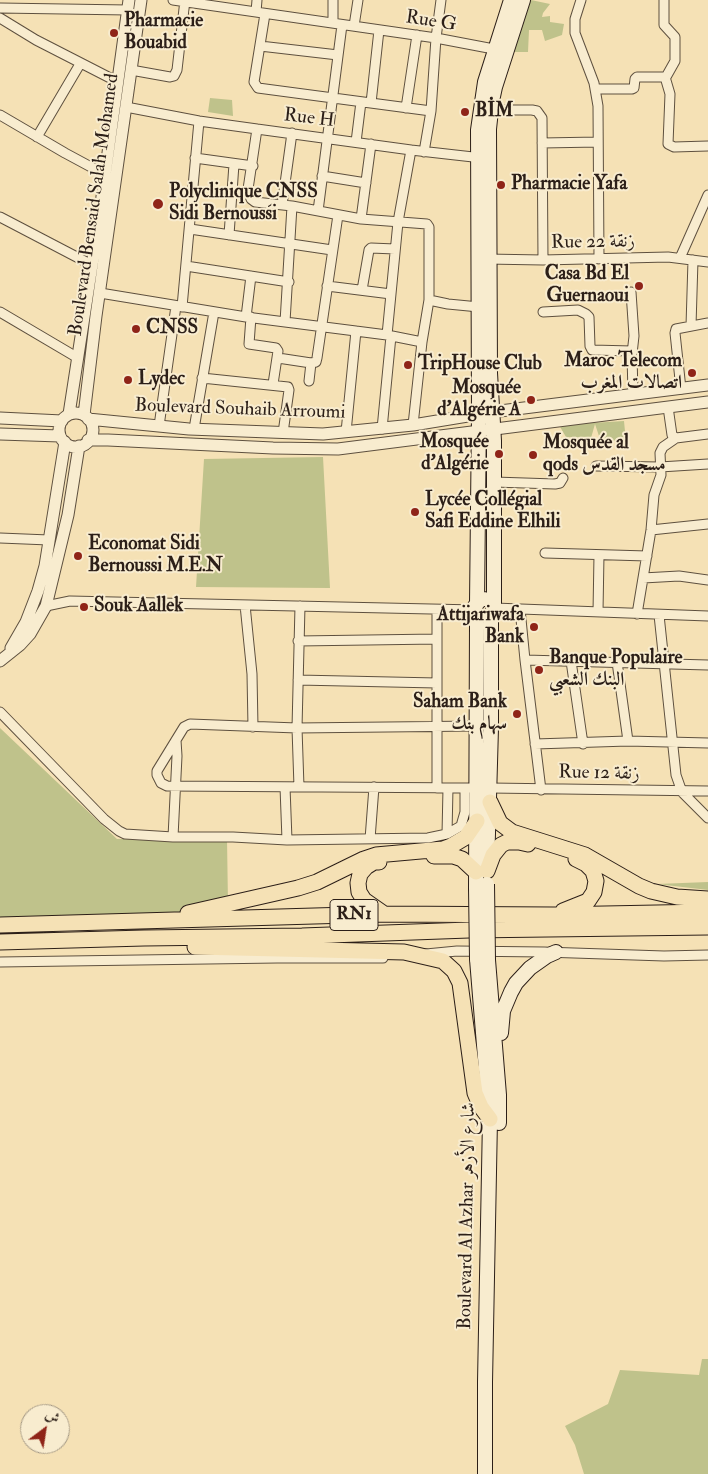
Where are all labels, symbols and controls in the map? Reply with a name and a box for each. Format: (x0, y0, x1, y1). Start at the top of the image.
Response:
street label: Rue G (404, 7, 458, 37)
place label: Pharmacie Bouabid (124, 11, 203, 55)
marker: Pharmacie Bouabid (108, 27, 120, 39)
street label: Boulevard Bensaid Salah Mohamed (65, 72, 125, 338)
place label: BİM (475, 101, 514, 123)
street label: Rue H (282, 105, 336, 133)
marker: BİM (459, 106, 471, 118)
place label: Pharmacie Yafa (511, 174, 627, 196)
marker: Pharmacie Yafa (495, 179, 507, 191)
place label: Polyclinique ِCNSS Sidi Bernoussi (169, 182, 318, 226)
marker: Polyclinique ِCNSS Sidi Bernoussi (151, 197, 165, 211)
street label: Rue 22 زنقة (551, 231, 635, 255)
place label: Casa Bd El Guernaoui (545, 264, 629, 308)
marker: Casa Bd El Guernaoui (633, 280, 645, 292)
place label: CNSS (146, 318, 198, 340)
marker: CNSS (130, 323, 142, 335)
place label: Maroc Telecom اتصالات المغرب (564, 351, 682, 395)
place label: TripHouse Club (418, 354, 542, 376)
marker: TripHouse Club (402, 359, 414, 371)
marker: Maroc Telecom اتصالات المغرب (686, 367, 698, 379)
place label: Lydec (138, 369, 185, 391)
marker: Lydec (122, 374, 134, 386)
place label: Mosquée d'Algérie A (437, 378, 521, 422)
marker: Mosquée d'Algérie A (525, 394, 537, 406)
street label: Boulevard Souhaib Arroumi (134, 395, 346, 425)
place label: Mosquée d'Algérie (420, 432, 489, 476)
place label: Mosquée al qods مسجد القدس (543, 433, 666, 477)
marker: Mosquée d'Algérie (493, 448, 505, 460)
marker: Mosquée al qods مسجد القدس (527, 449, 539, 461)
place label: Lycée Collégial Safi Eddine Elhili (425, 490, 561, 534)
marker: Lycée Collégial Safi Eddine Elhili (409, 506, 421, 518)
place label: Economat Sidi Bernoussi M.E.N (88, 534, 223, 578)
marker: Economat Sidi Bernoussi M.E.N (72, 550, 84, 562)
place label: Souk Aallek (94, 596, 183, 618)
marker: Souk Aallek (78, 601, 90, 613)
place label: Attijariwafa Bank (437, 605, 524, 649)
marker: Attijariwafa Bank (528, 621, 540, 633)
place label: Banque Populaire البنك الشعبي (549, 648, 682, 692)
marker: Banque Populaire البنك الشعبي (533, 664, 545, 676)
place label: Saham Bank سهام بنك (413, 692, 507, 736)
marker: Saham Bank سهام بنك (511, 708, 523, 720)
street label: Rue 12 زنقة (558, 762, 640, 786)
road number: RN1 (330, 900, 378, 930)
street label: Boulevard Al Azhar شارع الأزهر (455, 1102, 481, 1330)
north arrow (20, 1404, 70, 1454)
text: ش (42, 1406, 63, 1427)

